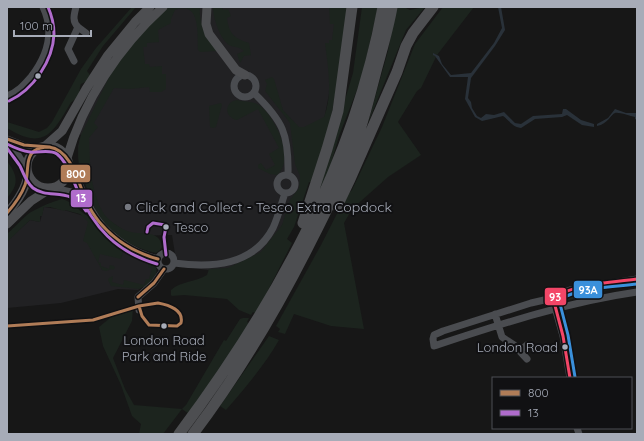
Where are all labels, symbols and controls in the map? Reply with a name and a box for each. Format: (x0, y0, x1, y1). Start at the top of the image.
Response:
scale bar (14, 12, 91, 38)
text: 100 m (20, 18, 53, 33)
unlabelled marker (33, 71, 43, 81)
line badge: 800 (60, 164, 91, 183)
text: 800 (66, 167, 86, 181)
line badge: 13 (70, 189, 93, 208)
text: 13 (76, 191, 86, 205)
place label: Click and Collect - Tesco Extra Copdock (136, 198, 392, 216)
marker: Click and Collect - Tesco Extra Copdock (123, 202, 133, 212)
place label: Tesco (174, 219, 208, 235)
marker: Tesco (161, 222, 171, 232)
line badge: 93A (573, 280, 603, 299)
text: 93A (578, 283, 598, 297)
line badge: 93 (544, 287, 567, 306)
text: 93 (549, 290, 561, 304)
marker: London Road Park and Ride (159, 321, 169, 331)
place label: London Road Park and Ride (122, 332, 206, 364)
place label: London Road (477, 339, 558, 355)
marker: London Road (560, 342, 570, 352)
legend (492, 377, 632, 429)
text: 800 (528, 385, 549, 400)
text: 13 (528, 405, 539, 420)

